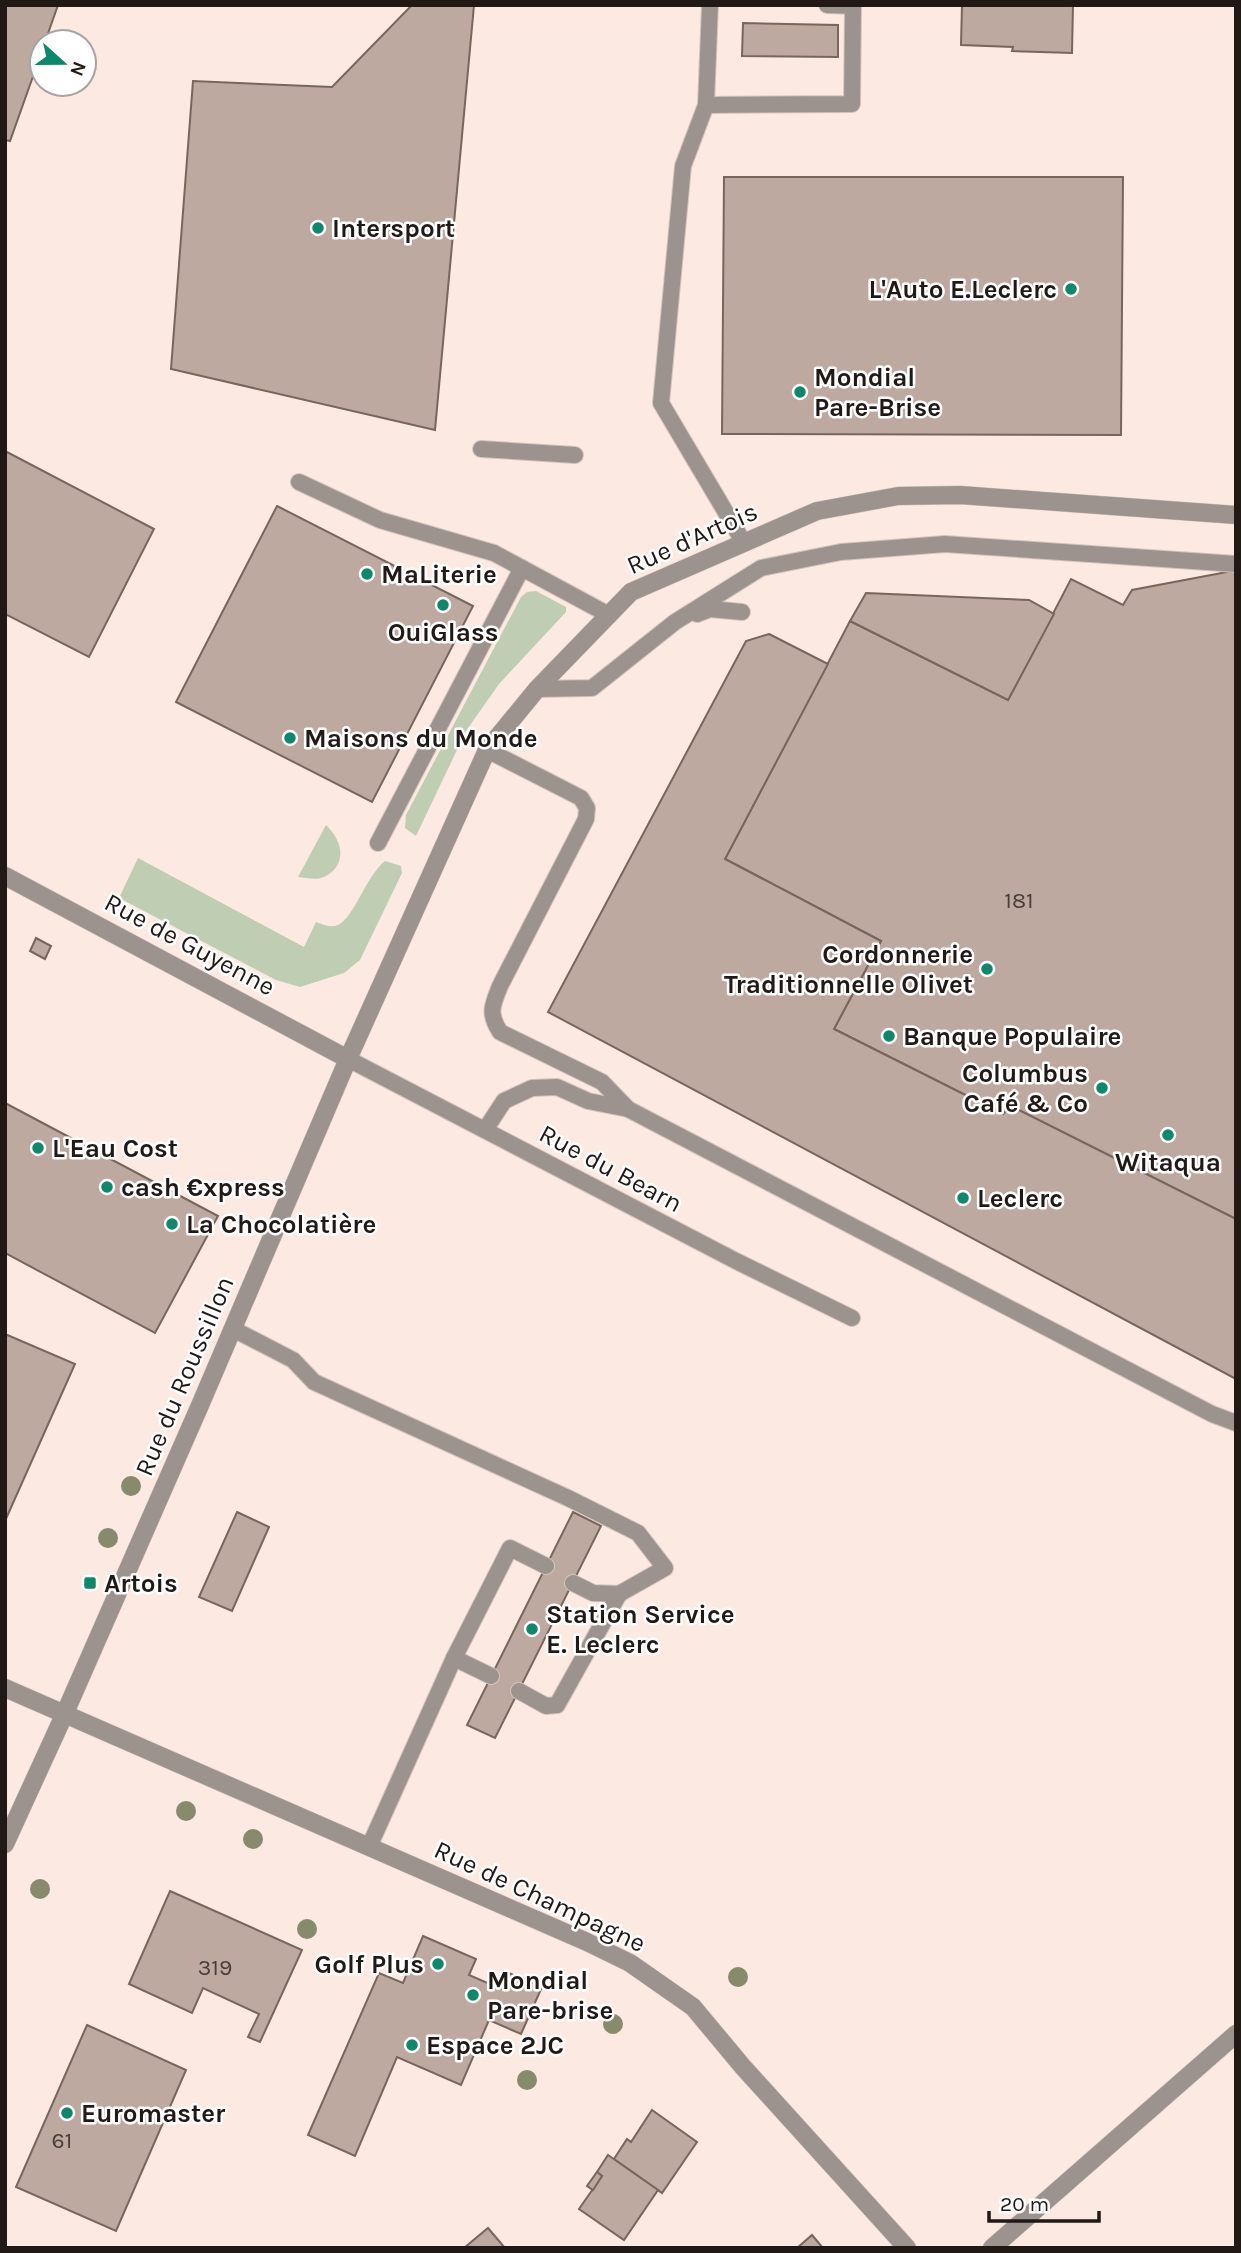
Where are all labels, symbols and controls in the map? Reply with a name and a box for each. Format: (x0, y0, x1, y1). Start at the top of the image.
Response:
north arrow (28, 28, 98, 98)
text: N (65, 58, 91, 79)
place label: Intersport (332, 213, 455, 244)
marker: Intersport (310, 220, 326, 236)
place label: L'Auto E.Leclerc (868, 274, 1057, 305)
marker: L'Auto E.Leclerc (1063, 281, 1079, 297)
place label: Mondial Pare-Brise (814, 362, 941, 423)
marker: Mondial Pare-Brise (792, 384, 808, 400)
street label: Rue d'Artois (622, 496, 762, 581)
place label: MaLiterie (381, 559, 497, 590)
marker: MaLiterie (359, 566, 375, 582)
marker: OuiGlass (435, 597, 451, 613)
place label: OuiGlass (388, 617, 498, 648)
place label: Maisons du Monde (304, 723, 538, 754)
marker: Maisons du Monde (282, 730, 298, 746)
street label: Rue de Guyenne (99, 886, 280, 1002)
house number: 181 (1004, 887, 1034, 914)
place label: Cordonnerie Traditionnelle Olivet (724, 939, 973, 1000)
marker: Cordonnerie Traditionnelle Olivet (979, 961, 995, 977)
place label: Banque Populaire (903, 1021, 1121, 1052)
marker: Banque Populaire (881, 1028, 897, 1044)
place label: Columbus Café & Co (962, 1058, 1088, 1119)
marker: Columbus Café & Co (1094, 1080, 1110, 1096)
street label: Rue du Bearn (534, 1118, 688, 1219)
marker: Witaqua (1160, 1127, 1176, 1143)
place label: L'Eau Cost (52, 1133, 178, 1164)
marker: L'Eau Cost (30, 1140, 46, 1156)
place label: Witaqua (1115, 1147, 1221, 1178)
place label: cash €xpress (121, 1172, 285, 1203)
marker: cash €xpress (99, 1179, 115, 1195)
place label: Leclerc (977, 1183, 1063, 1214)
marker: Leclerc (955, 1190, 971, 1206)
place label: La Chocolatière (186, 1209, 376, 1240)
marker: La Chocolatière (164, 1216, 180, 1232)
street label: Rue du Roussillon (128, 1272, 241, 1481)
place label: Artois (104, 1568, 178, 1599)
marker: Artois (82, 1575, 98, 1591)
place label: Station Service E. Leclerc (546, 1599, 734, 1660)
marker: Station Service E. Leclerc (524, 1621, 540, 1637)
street label: Rue de Champagne (429, 1834, 650, 1959)
place label: Golf Plus (315, 1949, 424, 1980)
house number: 319 (198, 1954, 232, 1981)
marker: Golf Plus (430, 1956, 446, 1972)
place label: Mondial Pare-brise (487, 1965, 613, 2026)
marker: Mondial Pare-brise (465, 1987, 481, 2003)
place label: Espace 2JC (426, 2030, 564, 2061)
marker: Espace 2JC (404, 2037, 420, 2053)
place label: Euromaster (81, 2098, 226, 2129)
marker: Euromaster (59, 2105, 75, 2121)
house number: 61 (52, 2127, 72, 2154)
scale bar (989, 2180, 1099, 2224)
text: 20 m (1000, 2192, 1049, 2216)

